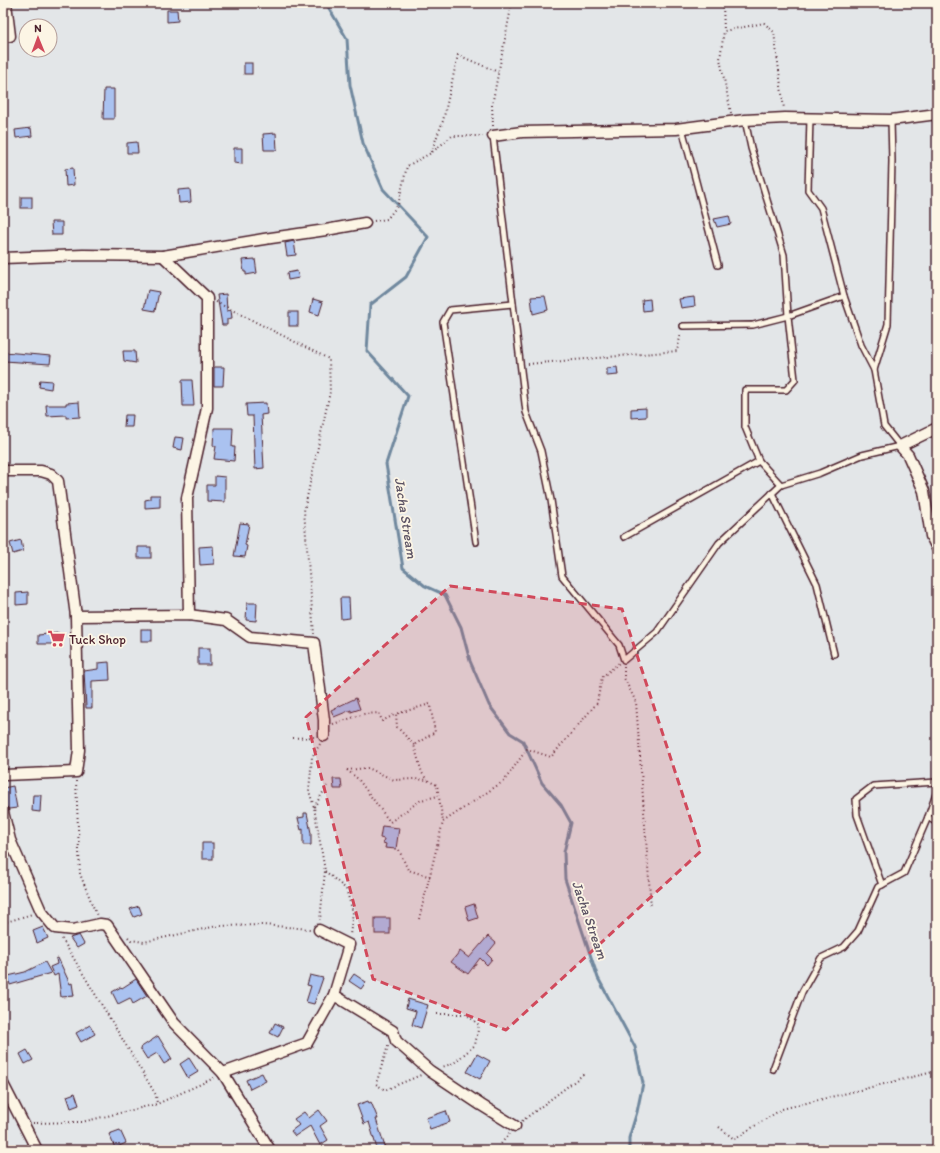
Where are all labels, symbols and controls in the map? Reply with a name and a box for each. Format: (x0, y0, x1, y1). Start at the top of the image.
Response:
north arrow (18, 18, 58, 58)
text: N (34, 22, 42, 35)
water label: Jacha Stream (391, 476, 420, 560)
supermarket icon: Tuck Shop (46, 629, 66, 649)
place label: Tuck Shop (69, 632, 126, 647)
water label: Jacha Stream (568, 879, 611, 962)

